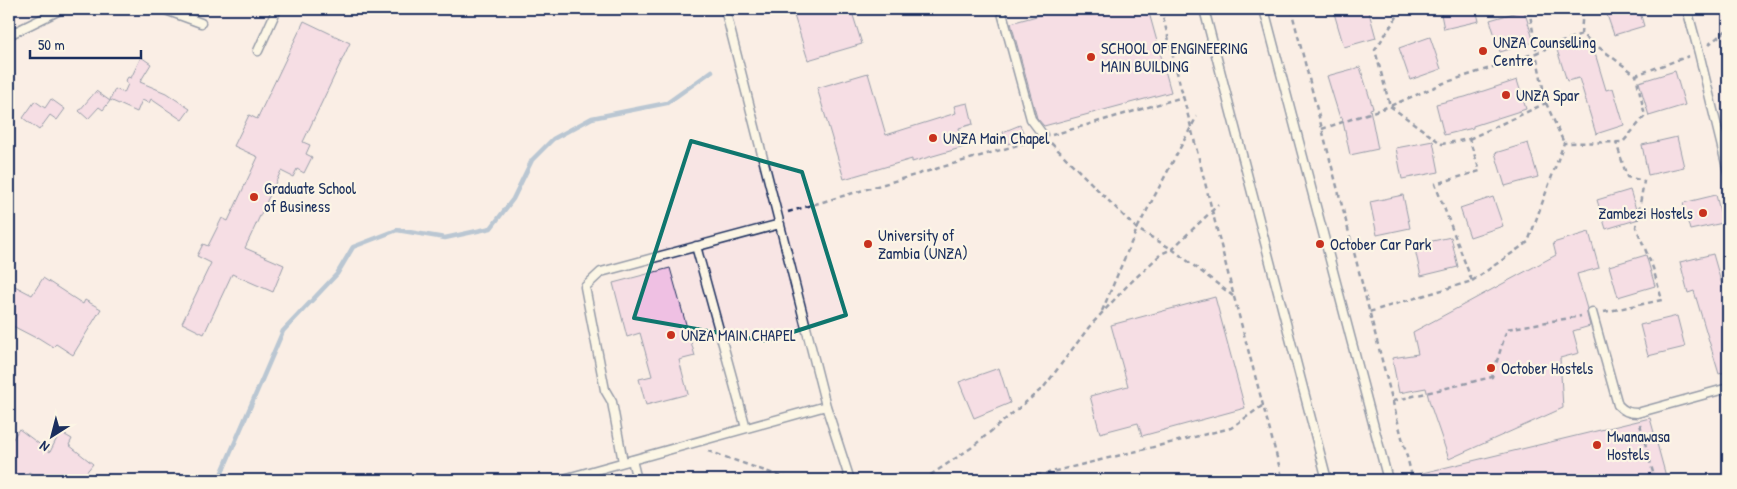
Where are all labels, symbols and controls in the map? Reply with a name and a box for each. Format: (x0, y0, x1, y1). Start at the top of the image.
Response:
scale bar (30, 28, 141, 60)
place label: UNZA Counselling Centre (1493, 31, 1596, 71)
text: 50 m (38, 34, 65, 55)
place label: SCHOOL OF ENGINEERING MAIN BUILDING (1101, 37, 1248, 77)
marker: UNZA Counselling Centre (1477, 45, 1489, 57)
marker: SCHOOL OF ENGINEERING MAIN BUILDING (1085, 51, 1097, 63)
place label: UNZA Spar (1516, 84, 1580, 106)
marker: UNZA Spar (1500, 89, 1512, 101)
place label: UNZA Main Chapel (943, 127, 1050, 149)
marker: UNZA Main Chapel (927, 132, 939, 144)
place label: Graduate School of Business (264, 177, 357, 217)
marker: Graduate School of Business (248, 191, 260, 203)
place label: Zambezi Hostels (1598, 202, 1693, 224)
marker: Zambezi Hostels (1697, 207, 1709, 219)
place label: University of Zambia (UNZA) (878, 224, 968, 264)
place label: October Car Park (1330, 233, 1432, 255)
marker: University of Zambia (UNZA) (862, 238, 874, 250)
marker: October Car Park (1314, 238, 1326, 250)
place label: UNZA MAIN CHAPEL (681, 324, 796, 346)
marker: UNZA MAIN CHAPEL (665, 329, 677, 341)
place label: October Hostels (1501, 357, 1593, 379)
marker: October Hostels (1485, 362, 1497, 374)
north arrow (28, 412, 78, 462)
place label: Mwanawasa Hostels (1607, 425, 1670, 465)
text: N (35, 437, 53, 457)
marker: Mwanawasa Hostels (1591, 439, 1603, 451)

